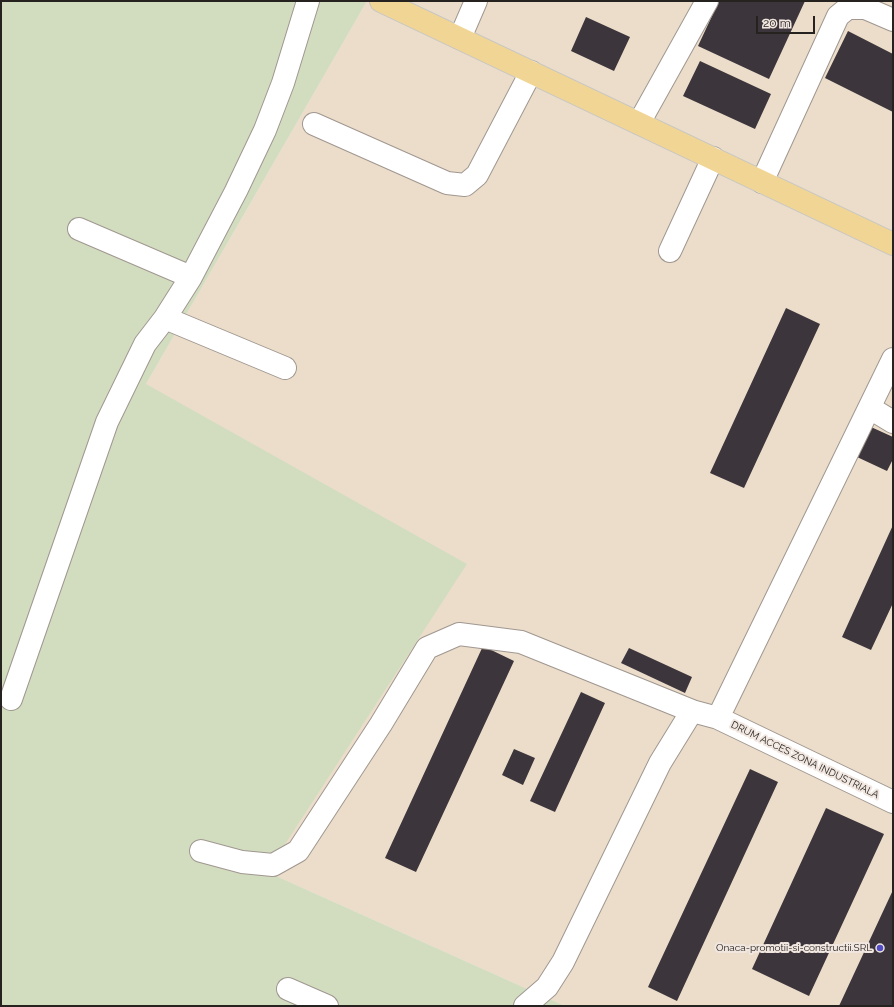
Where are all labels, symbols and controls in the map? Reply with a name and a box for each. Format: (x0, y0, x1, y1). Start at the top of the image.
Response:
scale bar (758, 8, 817, 34)
text: 20 m (763, 16, 791, 30)
street label: DRUM ACCES ZONA INDUSTRIALA (729, 719, 881, 801)
place label: Onaca-promotii-si-constructii.SRL (716, 942, 872, 954)
marker: Onaca-promotii-si-constructii.SRL (875, 943, 885, 953)

